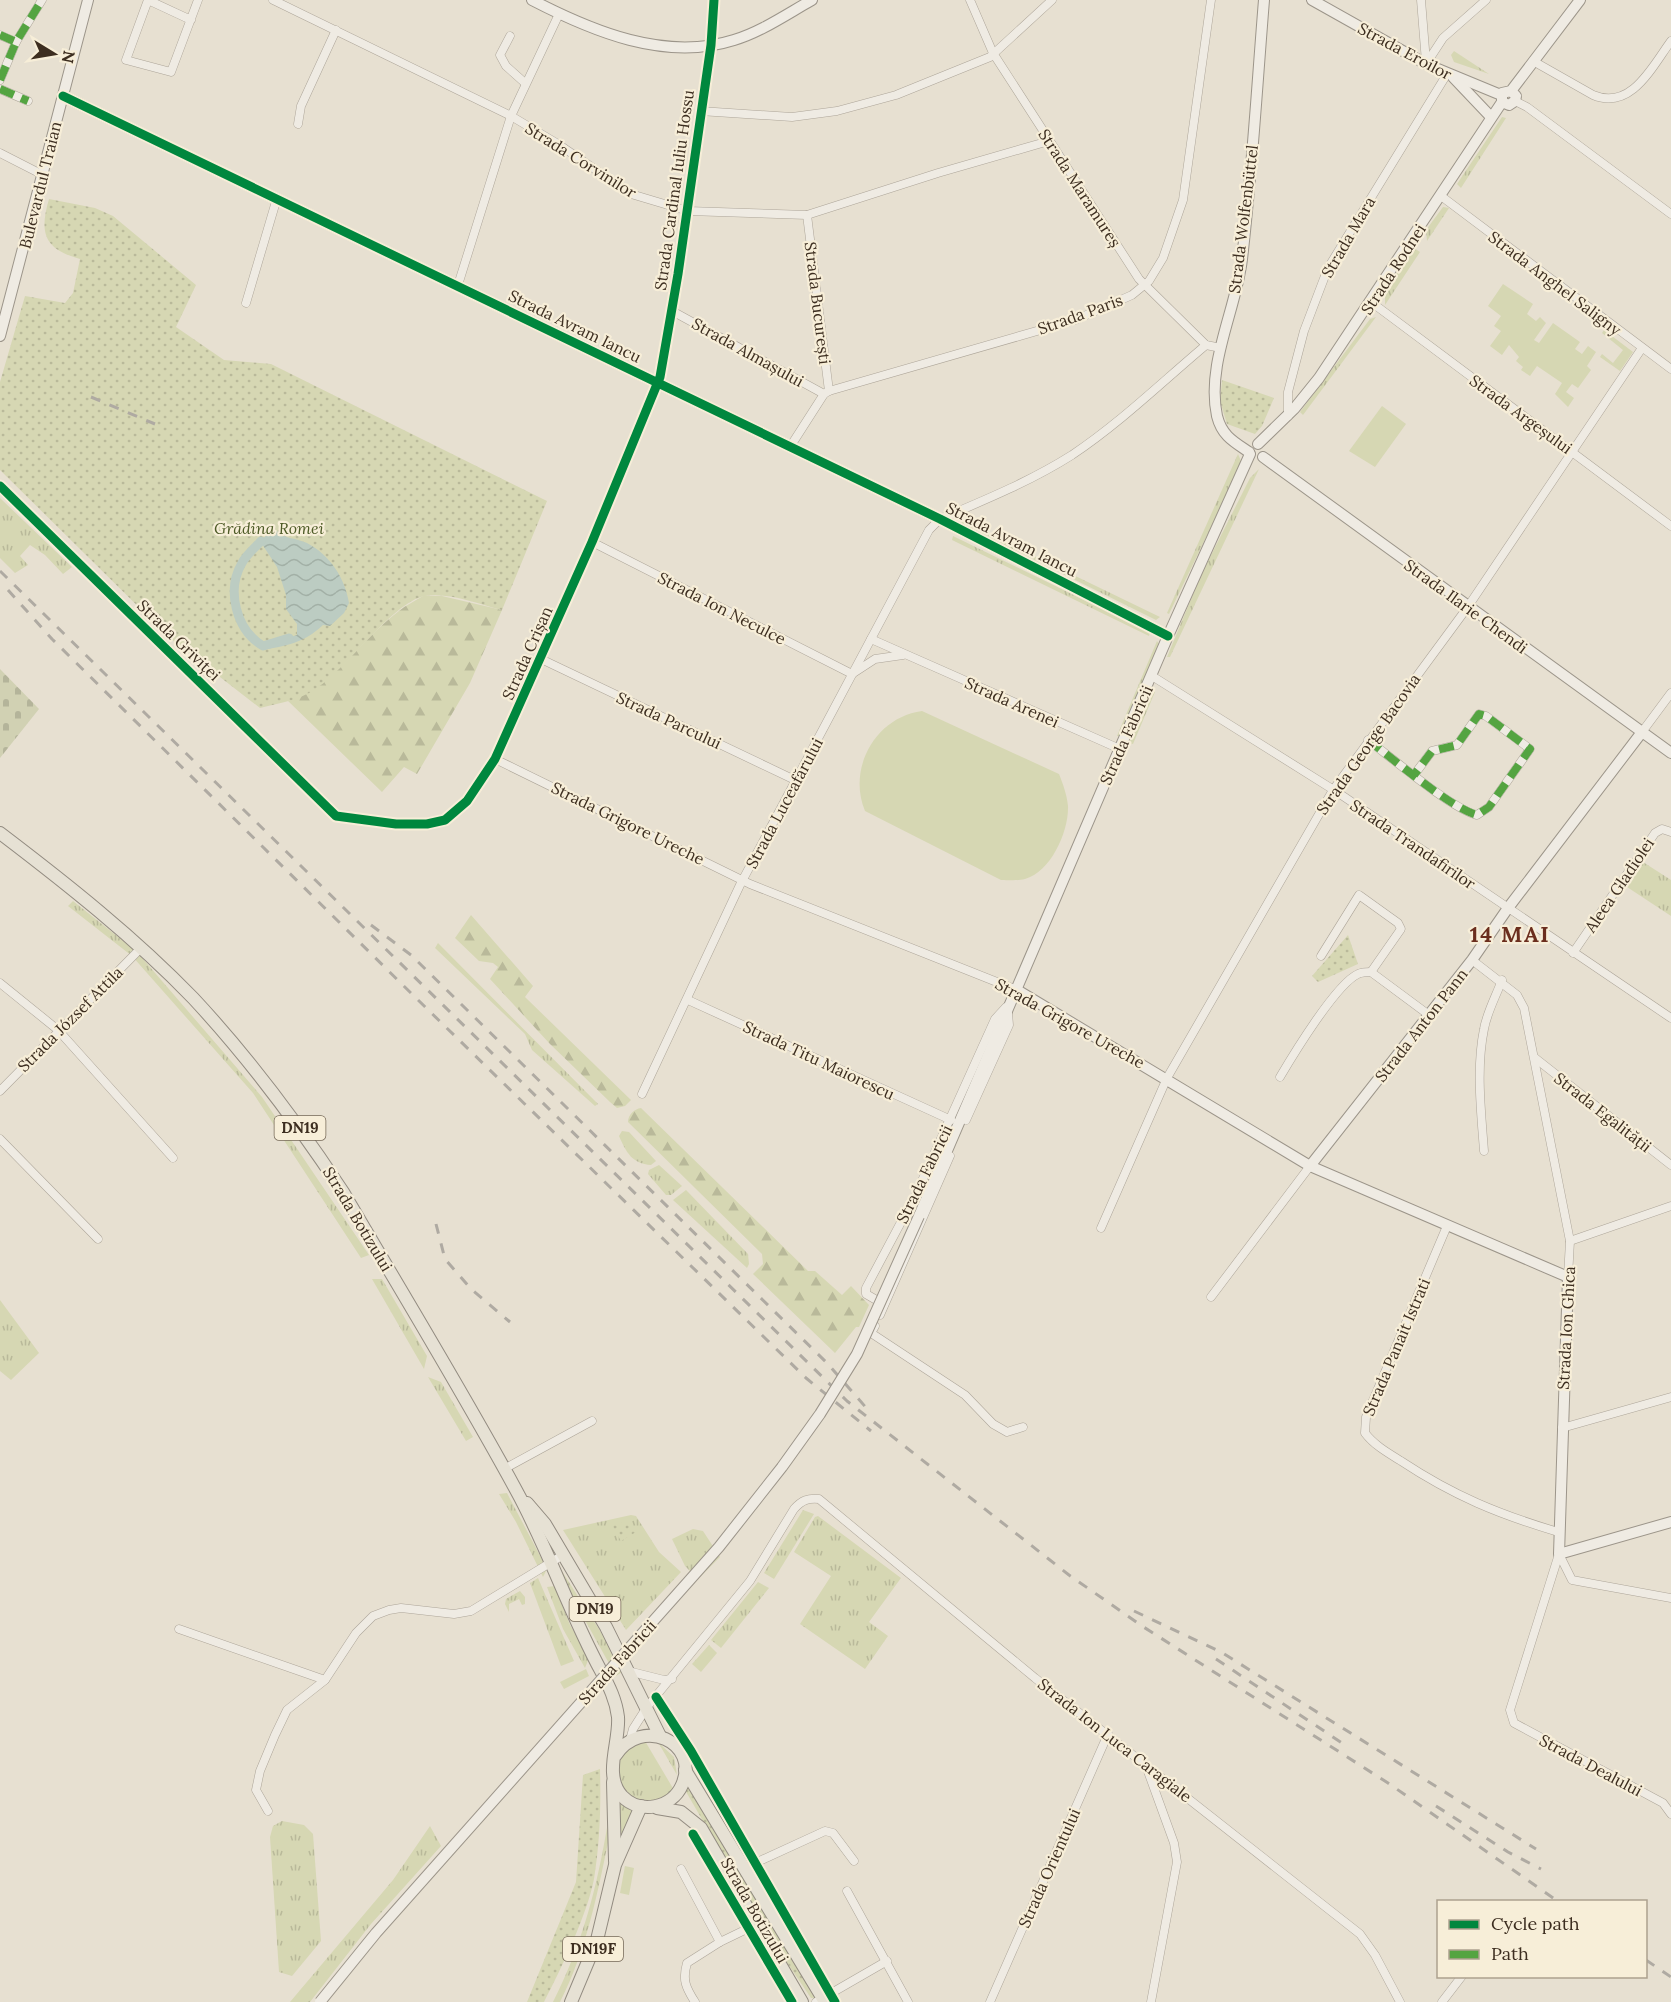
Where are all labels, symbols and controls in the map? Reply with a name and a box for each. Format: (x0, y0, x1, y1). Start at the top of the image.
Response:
street label: Strada Eroilor (1355, 18, 1455, 84)
north arrow (24, 24, 84, 84)
text: N (58, 49, 80, 65)
street label: Strada Cardinal Iuliu Hossu (650, 88, 698, 292)
street label: Strada Corvinilor (522, 118, 640, 202)
street label: Bulevardul Traian (15, 119, 66, 251)
street label: Strada Maramureș (1034, 125, 1126, 251)
street label: Strada Wolfenbüttel (1224, 144, 1262, 294)
street label: Strada Mara (1317, 193, 1379, 281)
street label: Strada Rodnei (1356, 220, 1430, 318)
street label: Strada Anghel Saligny (1485, 227, 1626, 340)
street label: Strada București (801, 241, 835, 365)
street label: Strada Avram Iancu (505, 285, 645, 367)
street label: Strada Paris (1035, 289, 1125, 339)
street label: Strada Almașului (689, 313, 807, 391)
street label: Strada Argeșului (1466, 370, 1576, 458)
street label: Strada Avram Iancu (943, 497, 1082, 581)
park label: Grădina Romei (214, 518, 324, 538)
street label: Strada Ilarie Chendi (1400, 554, 1532, 658)
street label: Strada Ion Neculce (655, 567, 790, 649)
street label: Strada Griviței (133, 595, 225, 685)
street label: Strada Crișan (497, 603, 557, 703)
street label: Strada George Bacovia (1312, 670, 1424, 818)
street label: Strada Arenei (962, 672, 1062, 732)
street label: Strada Fabricii (1095, 682, 1157, 788)
street label: Strada Parcului (613, 687, 725, 753)
street label: Strada Luceafărului (741, 734, 827, 872)
street label: Strada Grigore Ureche (548, 777, 708, 869)
street label: Strada Trandafirilor (1346, 795, 1480, 893)
street label: Aleea Gladiolei (1579, 834, 1658, 937)
district label: 14 MAI (1470, 920, 1550, 948)
street label: Strada József Attila (13, 962, 127, 1076)
street label: Strada Anton Pann (1370, 964, 1472, 1086)
street label: Strada Grigore Ureche (992, 974, 1149, 1073)
street label: Strada Titu Maiorescu (740, 1016, 898, 1104)
street label: Strada Egalității (1550, 1068, 1656, 1156)
road number: DN19 (274, 1116, 326, 1140)
street label: Strada Fabricii (892, 1122, 956, 1226)
street label: Strada Botizului (319, 1163, 397, 1275)
street label: Strada Ion Ghica (1553, 1266, 1579, 1390)
street label: Strada Panait Istrati (1358, 1275, 1434, 1419)
road number: DN19 (570, 1597, 620, 1621)
street label: Strada Fabricii (574, 1616, 660, 1708)
street label: Strada Ion Luca Caragiale (1034, 1674, 1196, 1807)
street label: Strada Dealului (1536, 1730, 1646, 1800)
street label: Strada Orientului (1014, 1805, 1084, 1931)
street label: Strada Botizului (717, 1854, 793, 1966)
legend (1437, 1900, 1647, 1978)
text: Cycle path (1491, 1912, 1580, 1935)
road number: DN19F (563, 1937, 623, 1961)
text: Path (1491, 1942, 1529, 1965)

